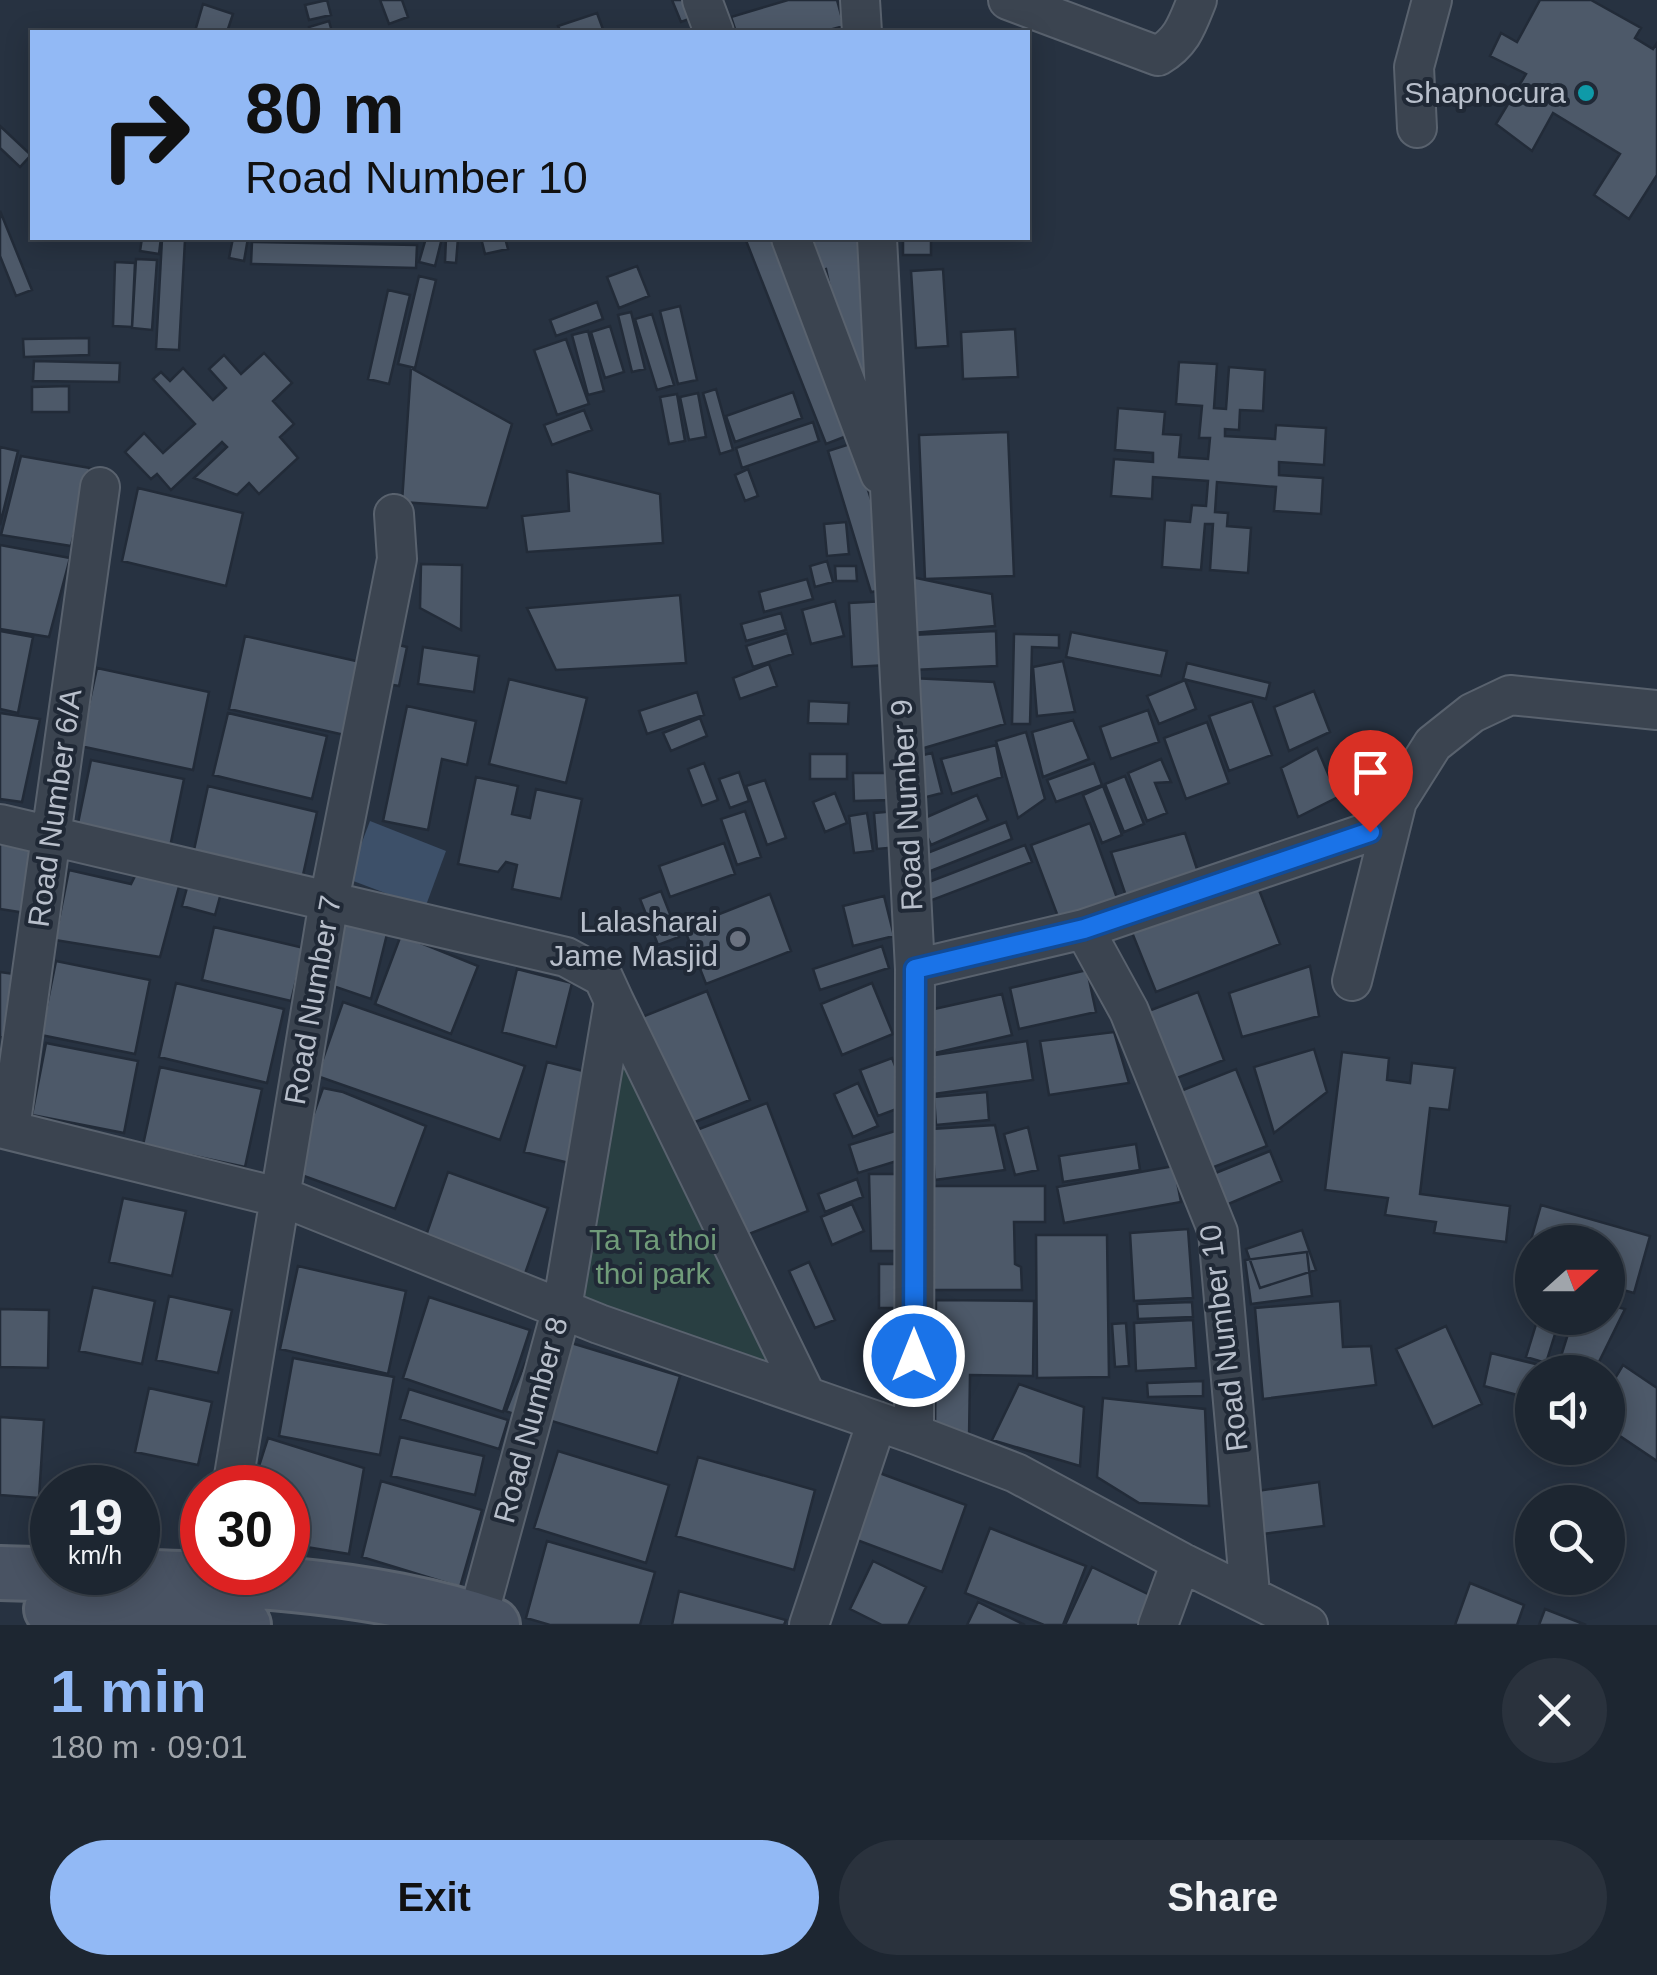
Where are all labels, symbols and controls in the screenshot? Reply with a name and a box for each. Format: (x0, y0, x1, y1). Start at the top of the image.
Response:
icon: right (80, 70, 210, 200)
text: 80 m (245, 70, 405, 148)
place label: Shapnocura (1404, 76, 1566, 109)
marker: Shapnocura (1575, 82, 1597, 104)
text: Road Number 10 (245, 152, 588, 203)
street label: Road Number 6/A (21, 687, 88, 929)
street label: Road Number 9 (884, 698, 929, 912)
pin (1328, 730, 1413, 833)
icon: arrive (1343, 745, 1398, 800)
street label: Road Number 7 (278, 893, 347, 1107)
place label: Lalasharai Jame Masjid (550, 905, 718, 972)
marker: Lalasharai Jame Masjid (727, 928, 749, 950)
park label: Ta Ta thoi thoi park (589, 1223, 717, 1290)
street label: Road Number 10 (1193, 1223, 1254, 1453)
north arrow (1515, 1225, 1625, 1335)
map controls (1515, 1225, 1625, 1595)
position arrow (862, 1304, 966, 1408)
street label: Road Number 8 (487, 1313, 574, 1526)
button: sound (1515, 1355, 1625, 1465)
speed limit sign: 30 (180, 1465, 310, 1595)
button: search (1515, 1485, 1625, 1595)
text: 19 (67, 1490, 123, 1546)
text: km/h (68, 1541, 122, 1569)
text: 1 min (50, 1658, 207, 1725)
button: close (1502, 1658, 1607, 1763)
text: 180 m · 09:01 (50, 1729, 247, 1765)
button: Exit (50, 1840, 819, 1955)
button: Share (839, 1840, 1607, 1955)

